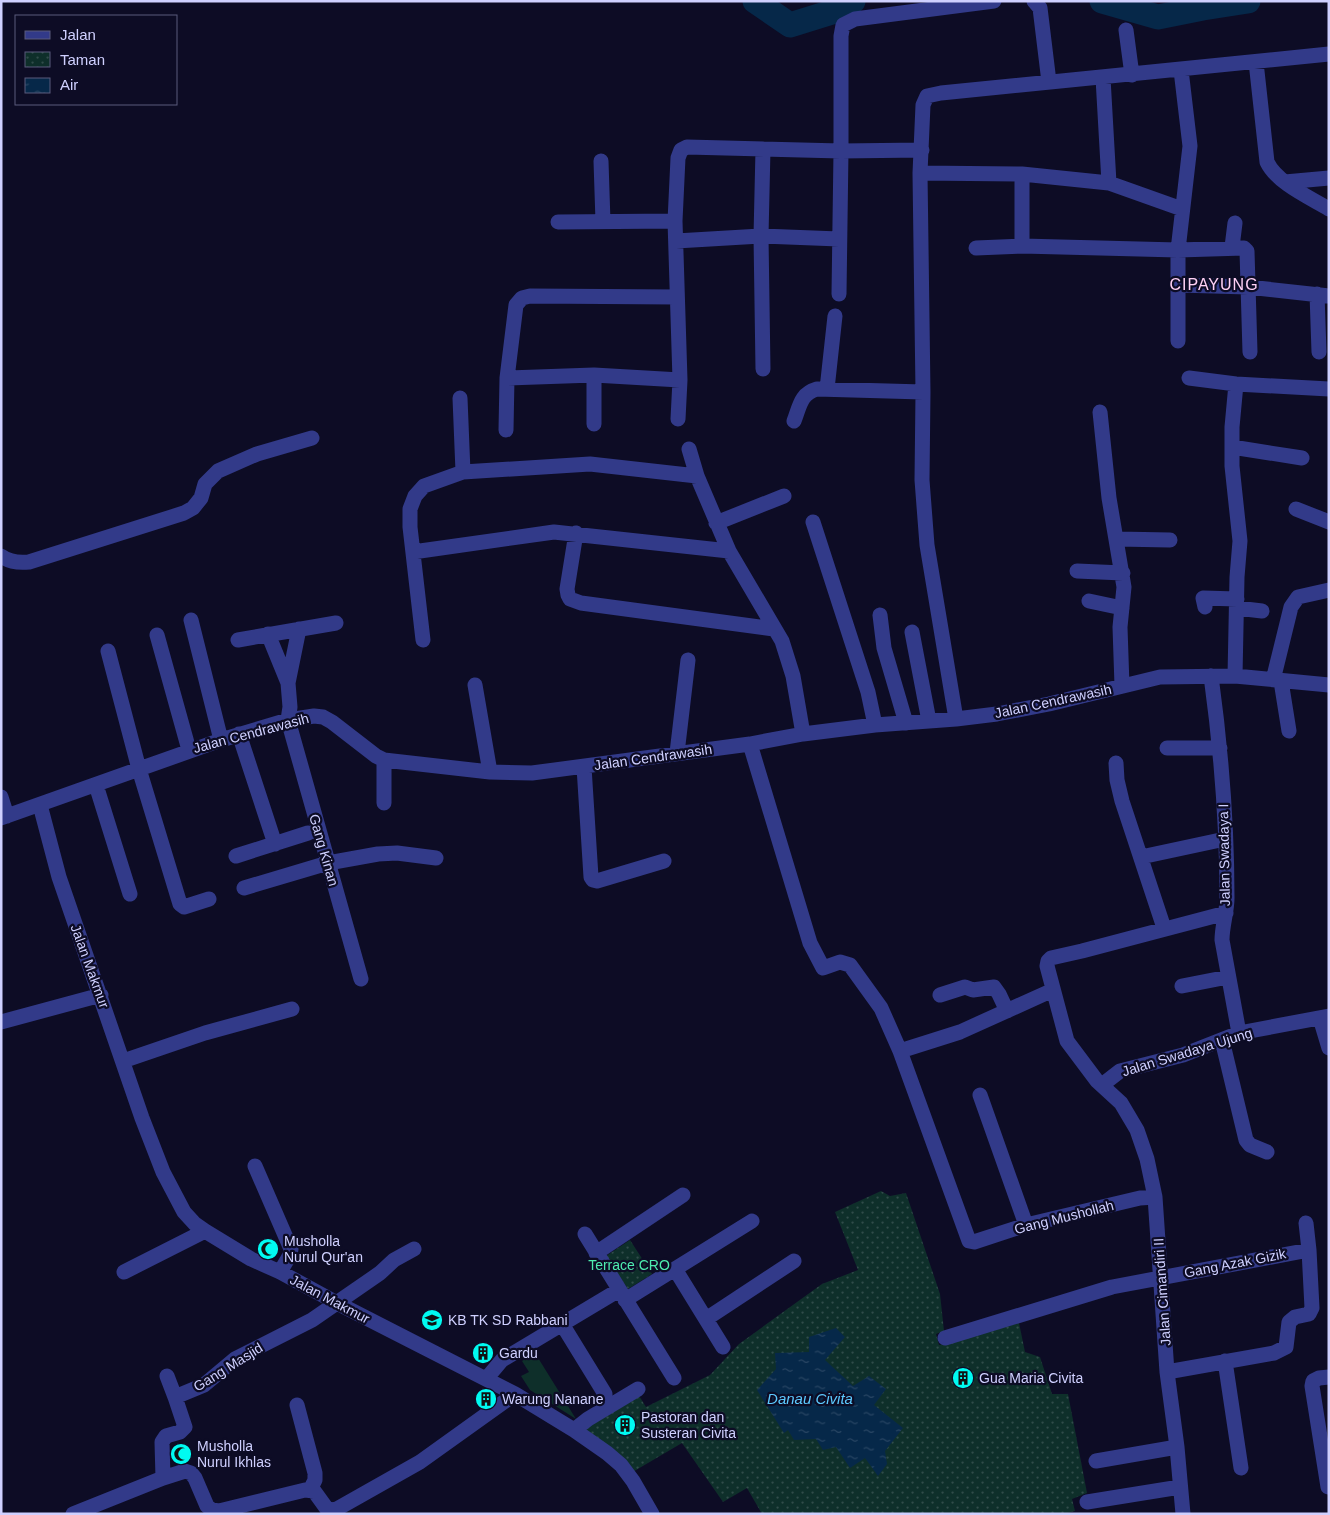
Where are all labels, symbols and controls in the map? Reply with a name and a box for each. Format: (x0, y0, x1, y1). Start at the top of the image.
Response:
legend (15, 15, 178, 105)
text: Jalan (60, 26, 96, 43)
text: Taman (60, 51, 105, 68)
text: Air (60, 76, 78, 93)
district label: CIPAYUNG (1169, 276, 1259, 293)
street label: Jalan Cendrawasih (993, 681, 1113, 721)
street label: Jalan Cendrawasih (191, 710, 311, 756)
street label: Jalan Cendrawasih (593, 741, 713, 773)
street label: Jalan Swadaya I (1215, 804, 1233, 906)
street label: Gang Kinan (306, 812, 342, 888)
street label: Jalan Makmur (67, 922, 113, 1010)
street label: Jalan Swadaya Ujung (1120, 1025, 1254, 1079)
street label: Gang Mushollah (1013, 1197, 1115, 1237)
place label: Musholla Nurul Qur'an (284, 1233, 363, 1265)
mosque icon: Musholla Nurul Qur'an (256, 1237, 280, 1261)
street label: Jalan Cimandiri II (1150, 1237, 1174, 1347)
street label: Gang Azak Gizik (1183, 1245, 1288, 1281)
park label: Terrace CRO (588, 1257, 670, 1273)
street label: Jalan Makmur (287, 1271, 373, 1327)
school or university icon: KB TK SD Rabbani (420, 1308, 444, 1332)
place label: KB TK SD Rabbani (448, 1312, 568, 1328)
street label: Gang Masjid (190, 1339, 266, 1395)
building icon: Gardu (471, 1341, 495, 1365)
place label: Gardu (499, 1345, 538, 1361)
building icon: Gua Maria Civita (951, 1366, 975, 1390)
place label: Gua Maria Civita (979, 1370, 1083, 1386)
building icon: Warung Nanane (474, 1387, 498, 1411)
water label: Danau Civita (767, 1390, 853, 1407)
place label: Warung Nanane (502, 1391, 604, 1407)
place label: Pastoran dan Susteran Civita (641, 1409, 736, 1441)
building icon: Pastoran dan Susteran Civita (613, 1413, 637, 1437)
place label: Musholla Nurul Ikhlas (197, 1438, 271, 1470)
mosque icon: Musholla Nurul Ikhlas (169, 1442, 193, 1466)

